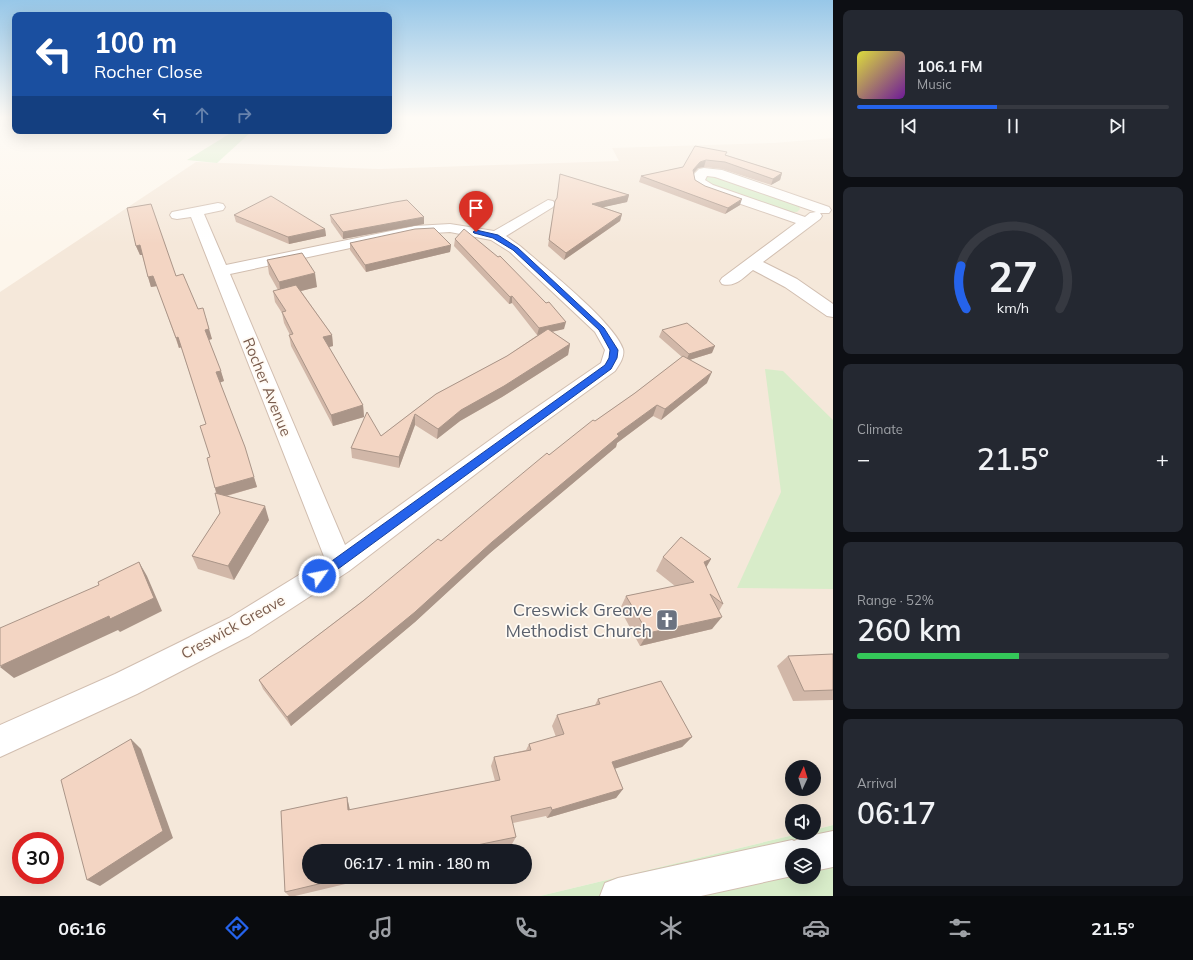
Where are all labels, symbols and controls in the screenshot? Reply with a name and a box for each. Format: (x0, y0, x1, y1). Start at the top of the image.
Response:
text: 100 m (94, 25, 177, 60)
icon: left (28, 28, 80, 80)
text: 106.1 FM (917, 57, 982, 76)
text: Rocher Close (94, 60, 203, 83)
text: Music (917, 76, 952, 92)
icon: left (149, 104, 171, 126)
icon: ahead (191, 104, 213, 126)
icon: right (233, 104, 255, 126)
icon: previous (898, 115, 920, 137)
icon: pause (1002, 115, 1024, 137)
icon: next (1106, 115, 1128, 137)
pin (459, 191, 493, 232)
icon: arrive (465, 197, 487, 219)
text: 27 (988, 250, 1038, 302)
text: km/h (997, 298, 1029, 316)
street label: Rocher Avenue (239, 335, 296, 439)
text: Climate (857, 421, 903, 437)
text: 21.5° (977, 440, 1049, 478)
text: − (857, 445, 870, 473)
text: + (1156, 445, 1169, 473)
position arrow (298, 555, 340, 597)
street label: Creswick Greave (177, 590, 288, 663)
text: Range · 52% (857, 592, 934, 608)
place label: Creswick Greave Methodist Church (506, 598, 652, 642)
church icon: Creswick Greave Methodist Church (654, 607, 680, 633)
text: 260 km (857, 611, 962, 649)
north arrow (785, 760, 821, 796)
map controls (785, 760, 821, 884)
text: Arrival (857, 775, 897, 791)
text: 06:17 (857, 794, 936, 832)
button: sound (785, 804, 821, 840)
speed limit sign: 30 (12, 832, 64, 884)
button: layers (785, 848, 821, 884)
text: 06:17 · 1 min · 180 m (344, 854, 490, 873)
icon: directions (223, 914, 251, 942)
icon: music (367, 914, 395, 942)
icon: phone (512, 914, 540, 942)
icon: climate (657, 914, 685, 942)
icon: car (802, 914, 830, 942)
icon: filters (946, 914, 974, 942)
text: 06:16 (58, 917, 106, 940)
text: 21.5° (1091, 917, 1135, 940)

